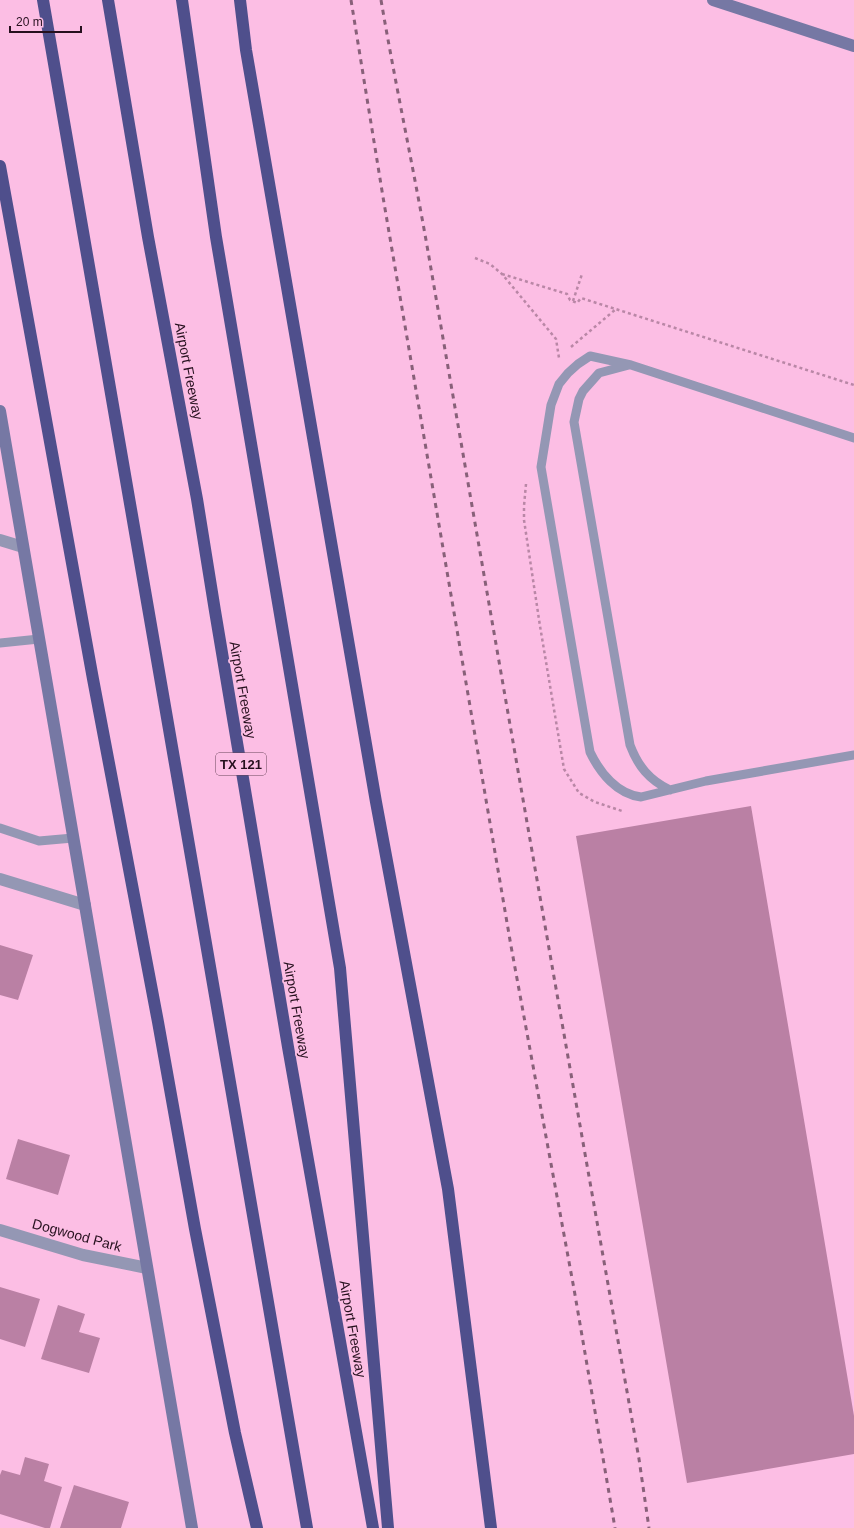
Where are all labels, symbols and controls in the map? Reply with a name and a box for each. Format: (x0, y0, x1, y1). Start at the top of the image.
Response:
scale bar (10, 8, 81, 34)
text: 20 m (16, 15, 43, 29)
street label: Airport Freeway (172, 321, 206, 421)
street label: Airport Freeway (227, 640, 259, 740)
road number: TX 121 (216, 753, 266, 775)
street label: Airport Freeway (281, 960, 313, 1060)
street label: Dogwood Park (31, 1215, 124, 1255)
street label: Airport Freeway (337, 1279, 369, 1379)

